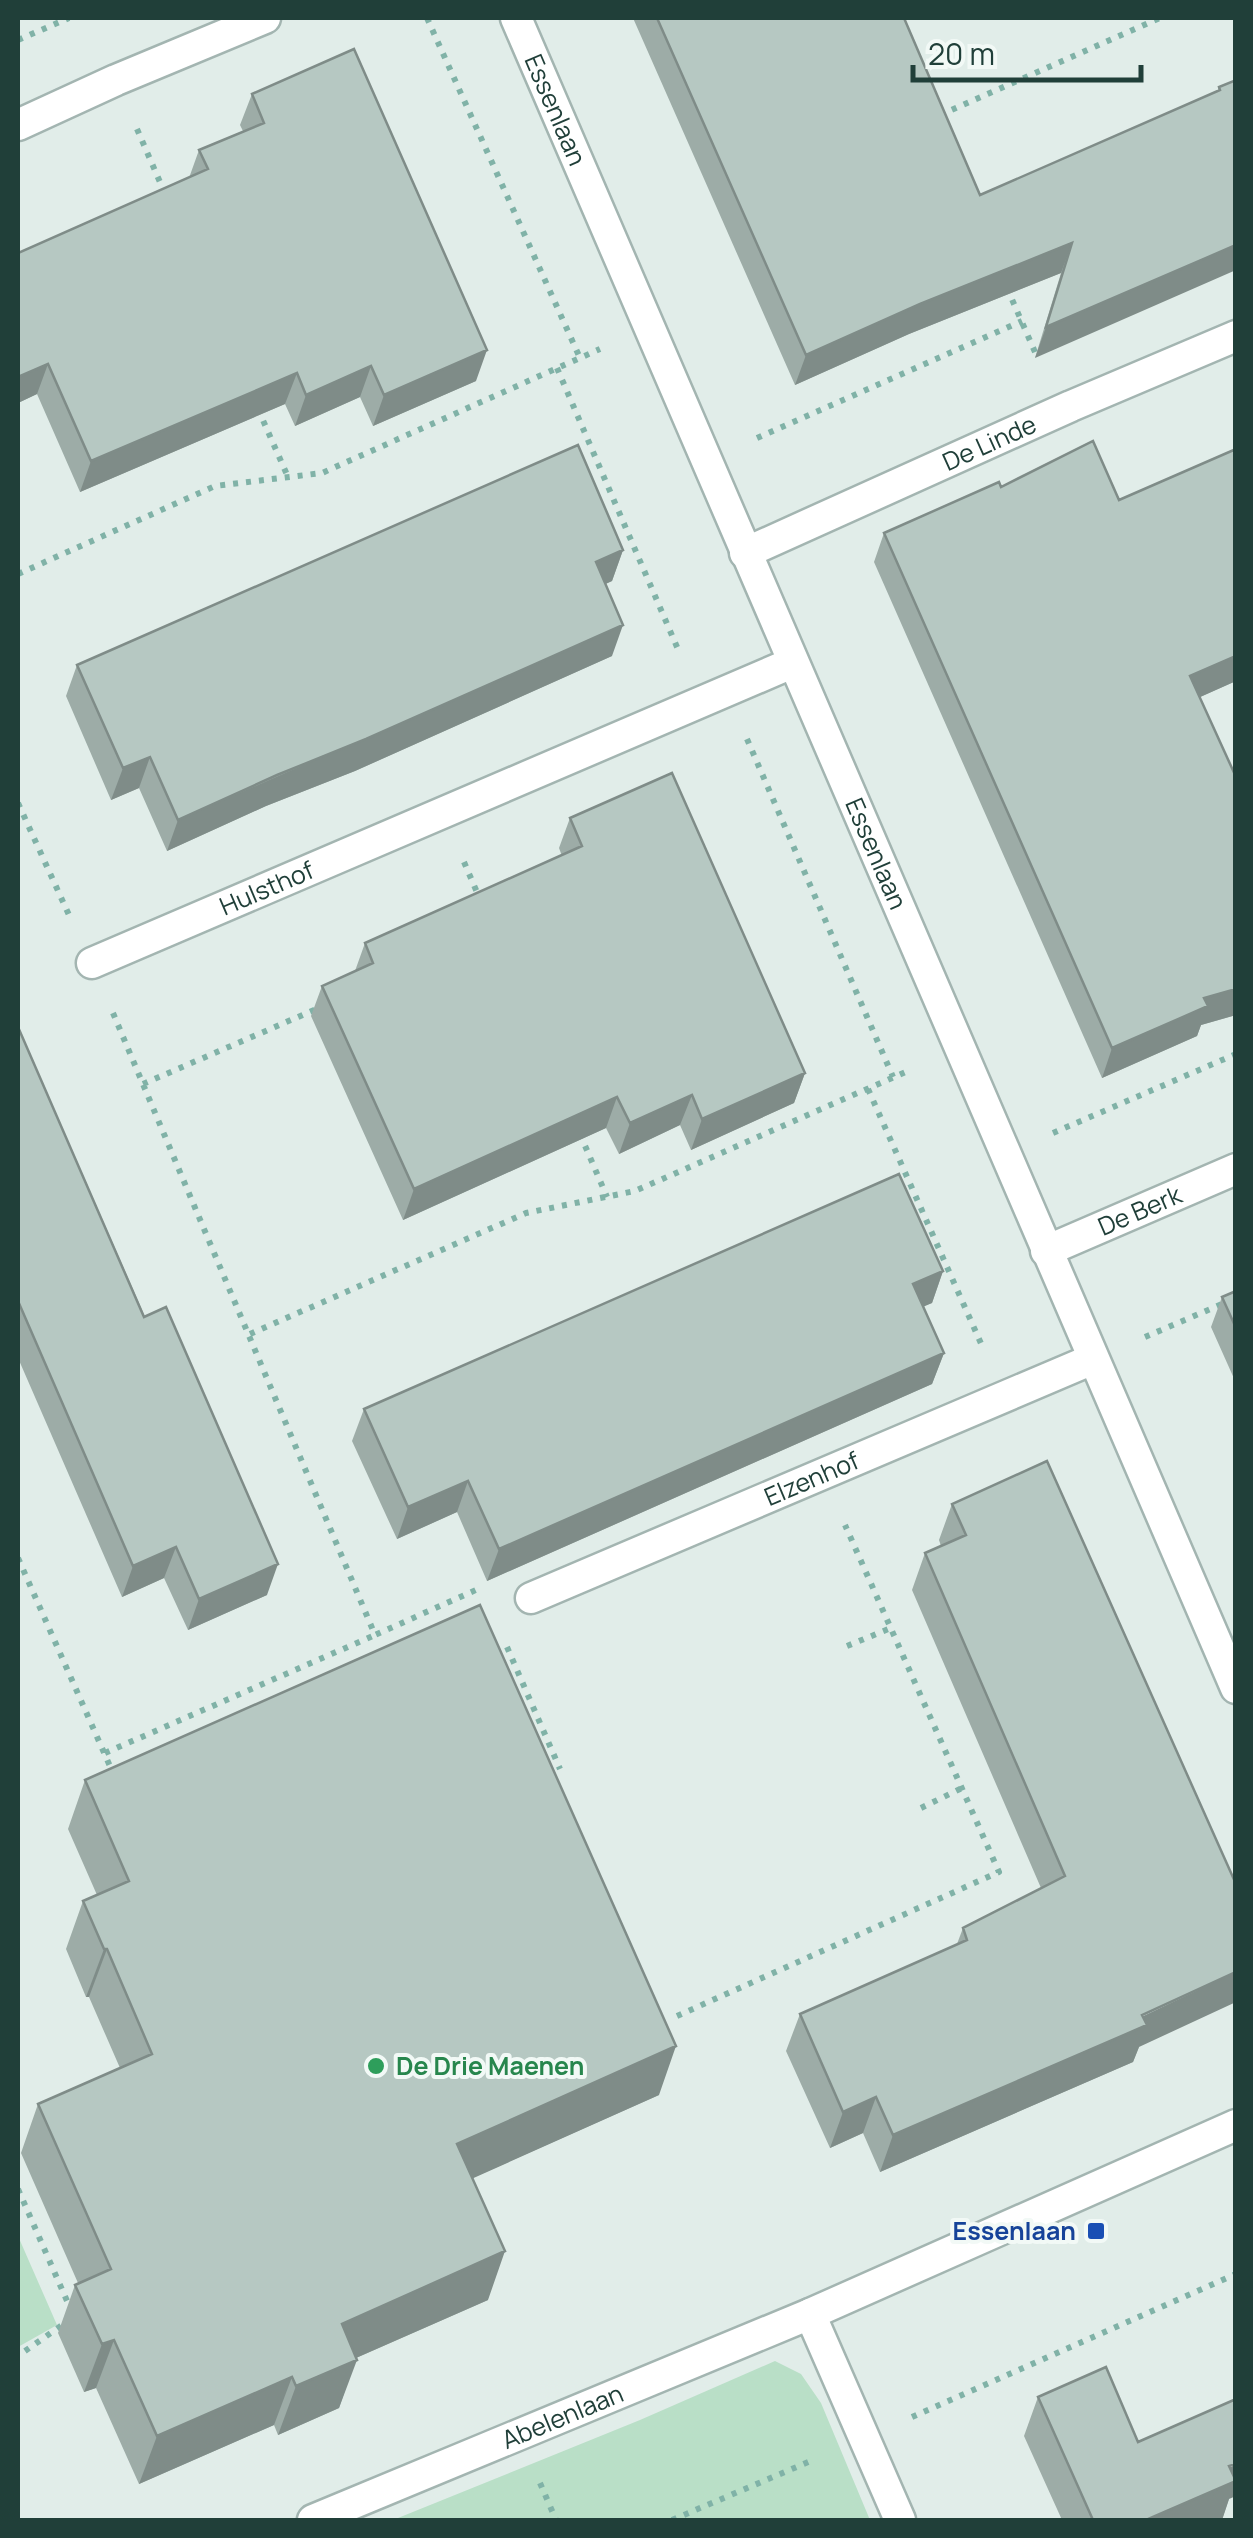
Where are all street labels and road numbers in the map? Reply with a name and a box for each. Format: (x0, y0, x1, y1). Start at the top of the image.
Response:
street label: Essenlaan (517, 48, 596, 171)
street label: De Linde (937, 406, 1042, 479)
street label: Essenlaan (837, 792, 916, 915)
street label: Hulsthof (214, 852, 319, 923)
street label: De Berk (1092, 1176, 1187, 1244)
street label: Elzenhof (759, 1442, 864, 1514)
street label: Abelenlaan (496, 2375, 628, 2457)

